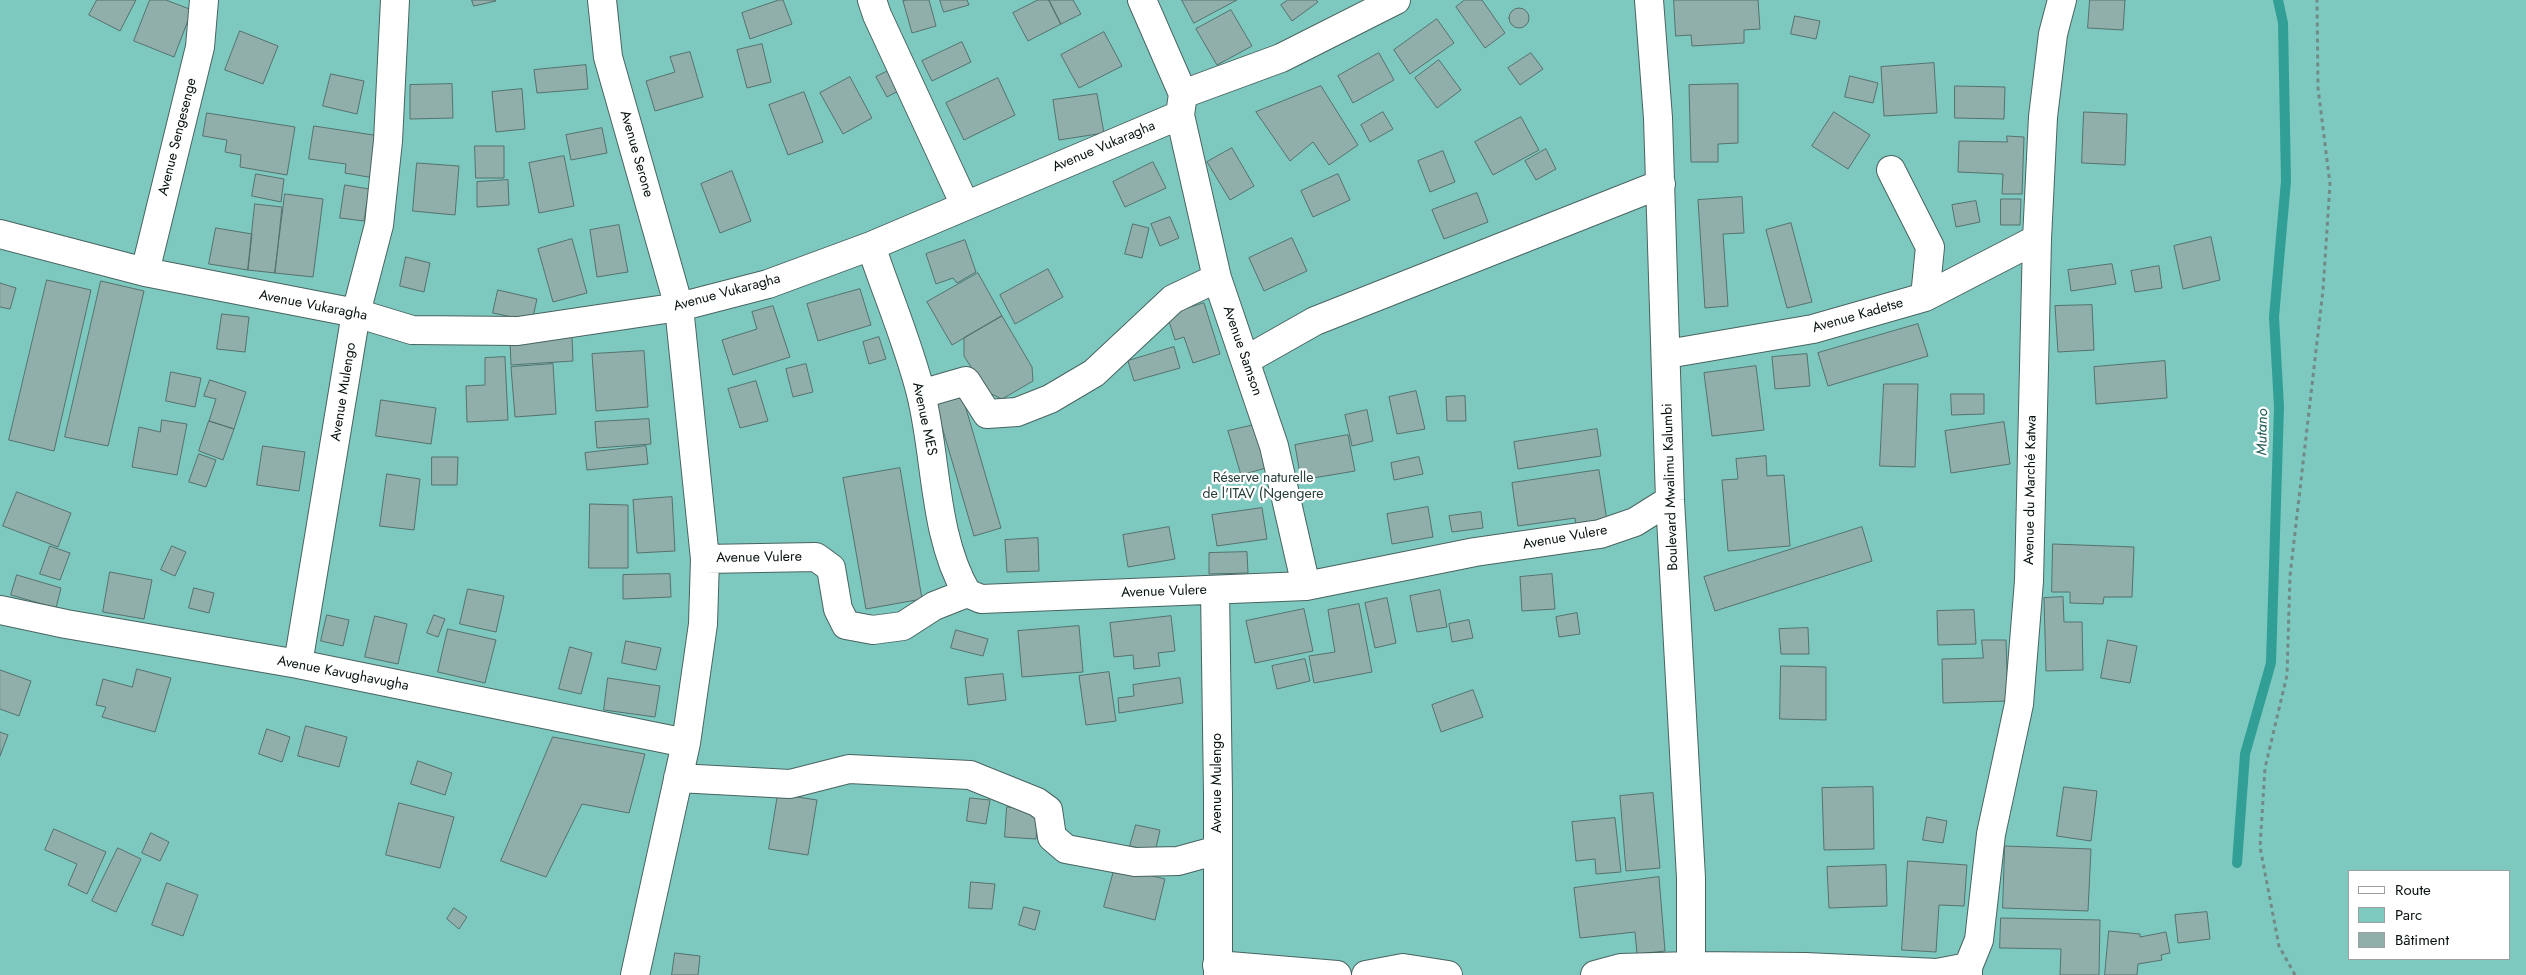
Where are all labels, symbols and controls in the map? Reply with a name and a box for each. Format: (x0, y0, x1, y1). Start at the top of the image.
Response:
street label: Avenue Sengesenge (155, 76, 201, 198)
street label: Avenue Serone (616, 109, 656, 199)
street label: Avenue Vukaragha (1050, 118, 1158, 176)
street label: Avenue Vukaragha (672, 271, 782, 315)
street label: Avenue Vukaragha (257, 287, 369, 325)
street label: Avenue Kadetse (1811, 295, 1905, 337)
street label: Avenue Samson (1219, 304, 1265, 398)
street label: Avenue Mulengo (328, 341, 360, 443)
street label: Avenue MES (908, 381, 940, 457)
street label: Boulevard Mwalimu Kalumbi (1660, 403, 1682, 571)
water label: Mutano (2254, 408, 2272, 456)
street label: Avenue du Marché Katwa (2021, 415, 2041, 565)
park label: Réserve naturelle de l'ITAV (Ngengere (1202, 471, 1324, 504)
street label: Avenue Vulere (1521, 522, 1609, 554)
street label: Avenue Vulere (716, 549, 802, 567)
street label: Avenue Vulere (1121, 582, 1207, 602)
street label: Avenue Kavughavugha (276, 653, 410, 695)
street label: Avenue Mulengo (1210, 733, 1226, 833)
legend (2348, 870, 2511, 960)
text: Route (2395, 879, 2431, 901)
text: Parc (2395, 904, 2422, 926)
text: Bâtiment (2395, 929, 2449, 951)

